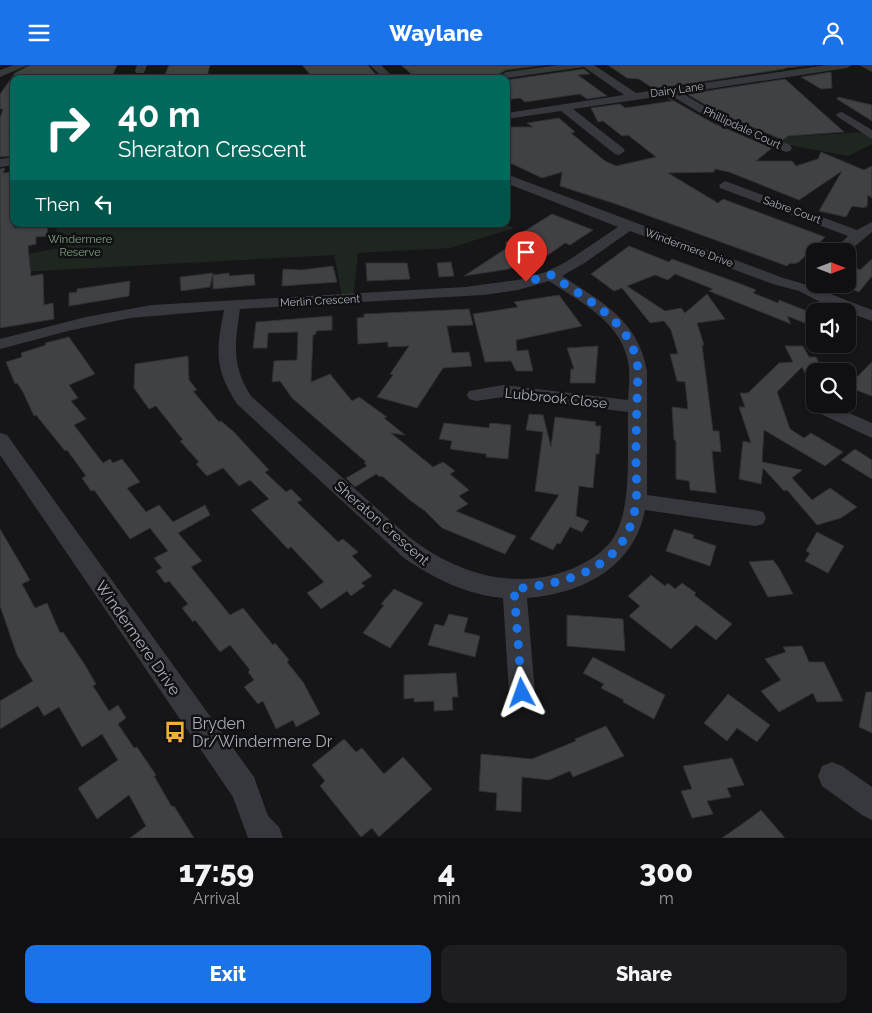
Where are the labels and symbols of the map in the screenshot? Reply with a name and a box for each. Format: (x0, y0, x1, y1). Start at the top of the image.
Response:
street label: Dairy Lane (649, 80, 705, 100)
street label: Phillipdale Court (701, 104, 783, 152)
street label: Sabre Court (761, 194, 823, 227)
street label: Windermere Drive (643, 226, 736, 270)
pin (505, 231, 547, 282)
park label: Windermere Reserve (48, 233, 113, 259)
north arrow (806, 243, 856, 293)
street label: Merlin Crescent (280, 292, 361, 310)
street label: Lubbrook Close (504, 385, 608, 411)
street label: Sheraton Crescent (332, 478, 433, 569)
street label: Windermere Drive (91, 577, 185, 699)
position arrow (495, 666, 547, 718)
place label: Bryden Dr/Windermere Dr (192, 714, 333, 751)
bus stop icon: Bryden Dr/Windermere Dr (162, 719, 188, 745)

